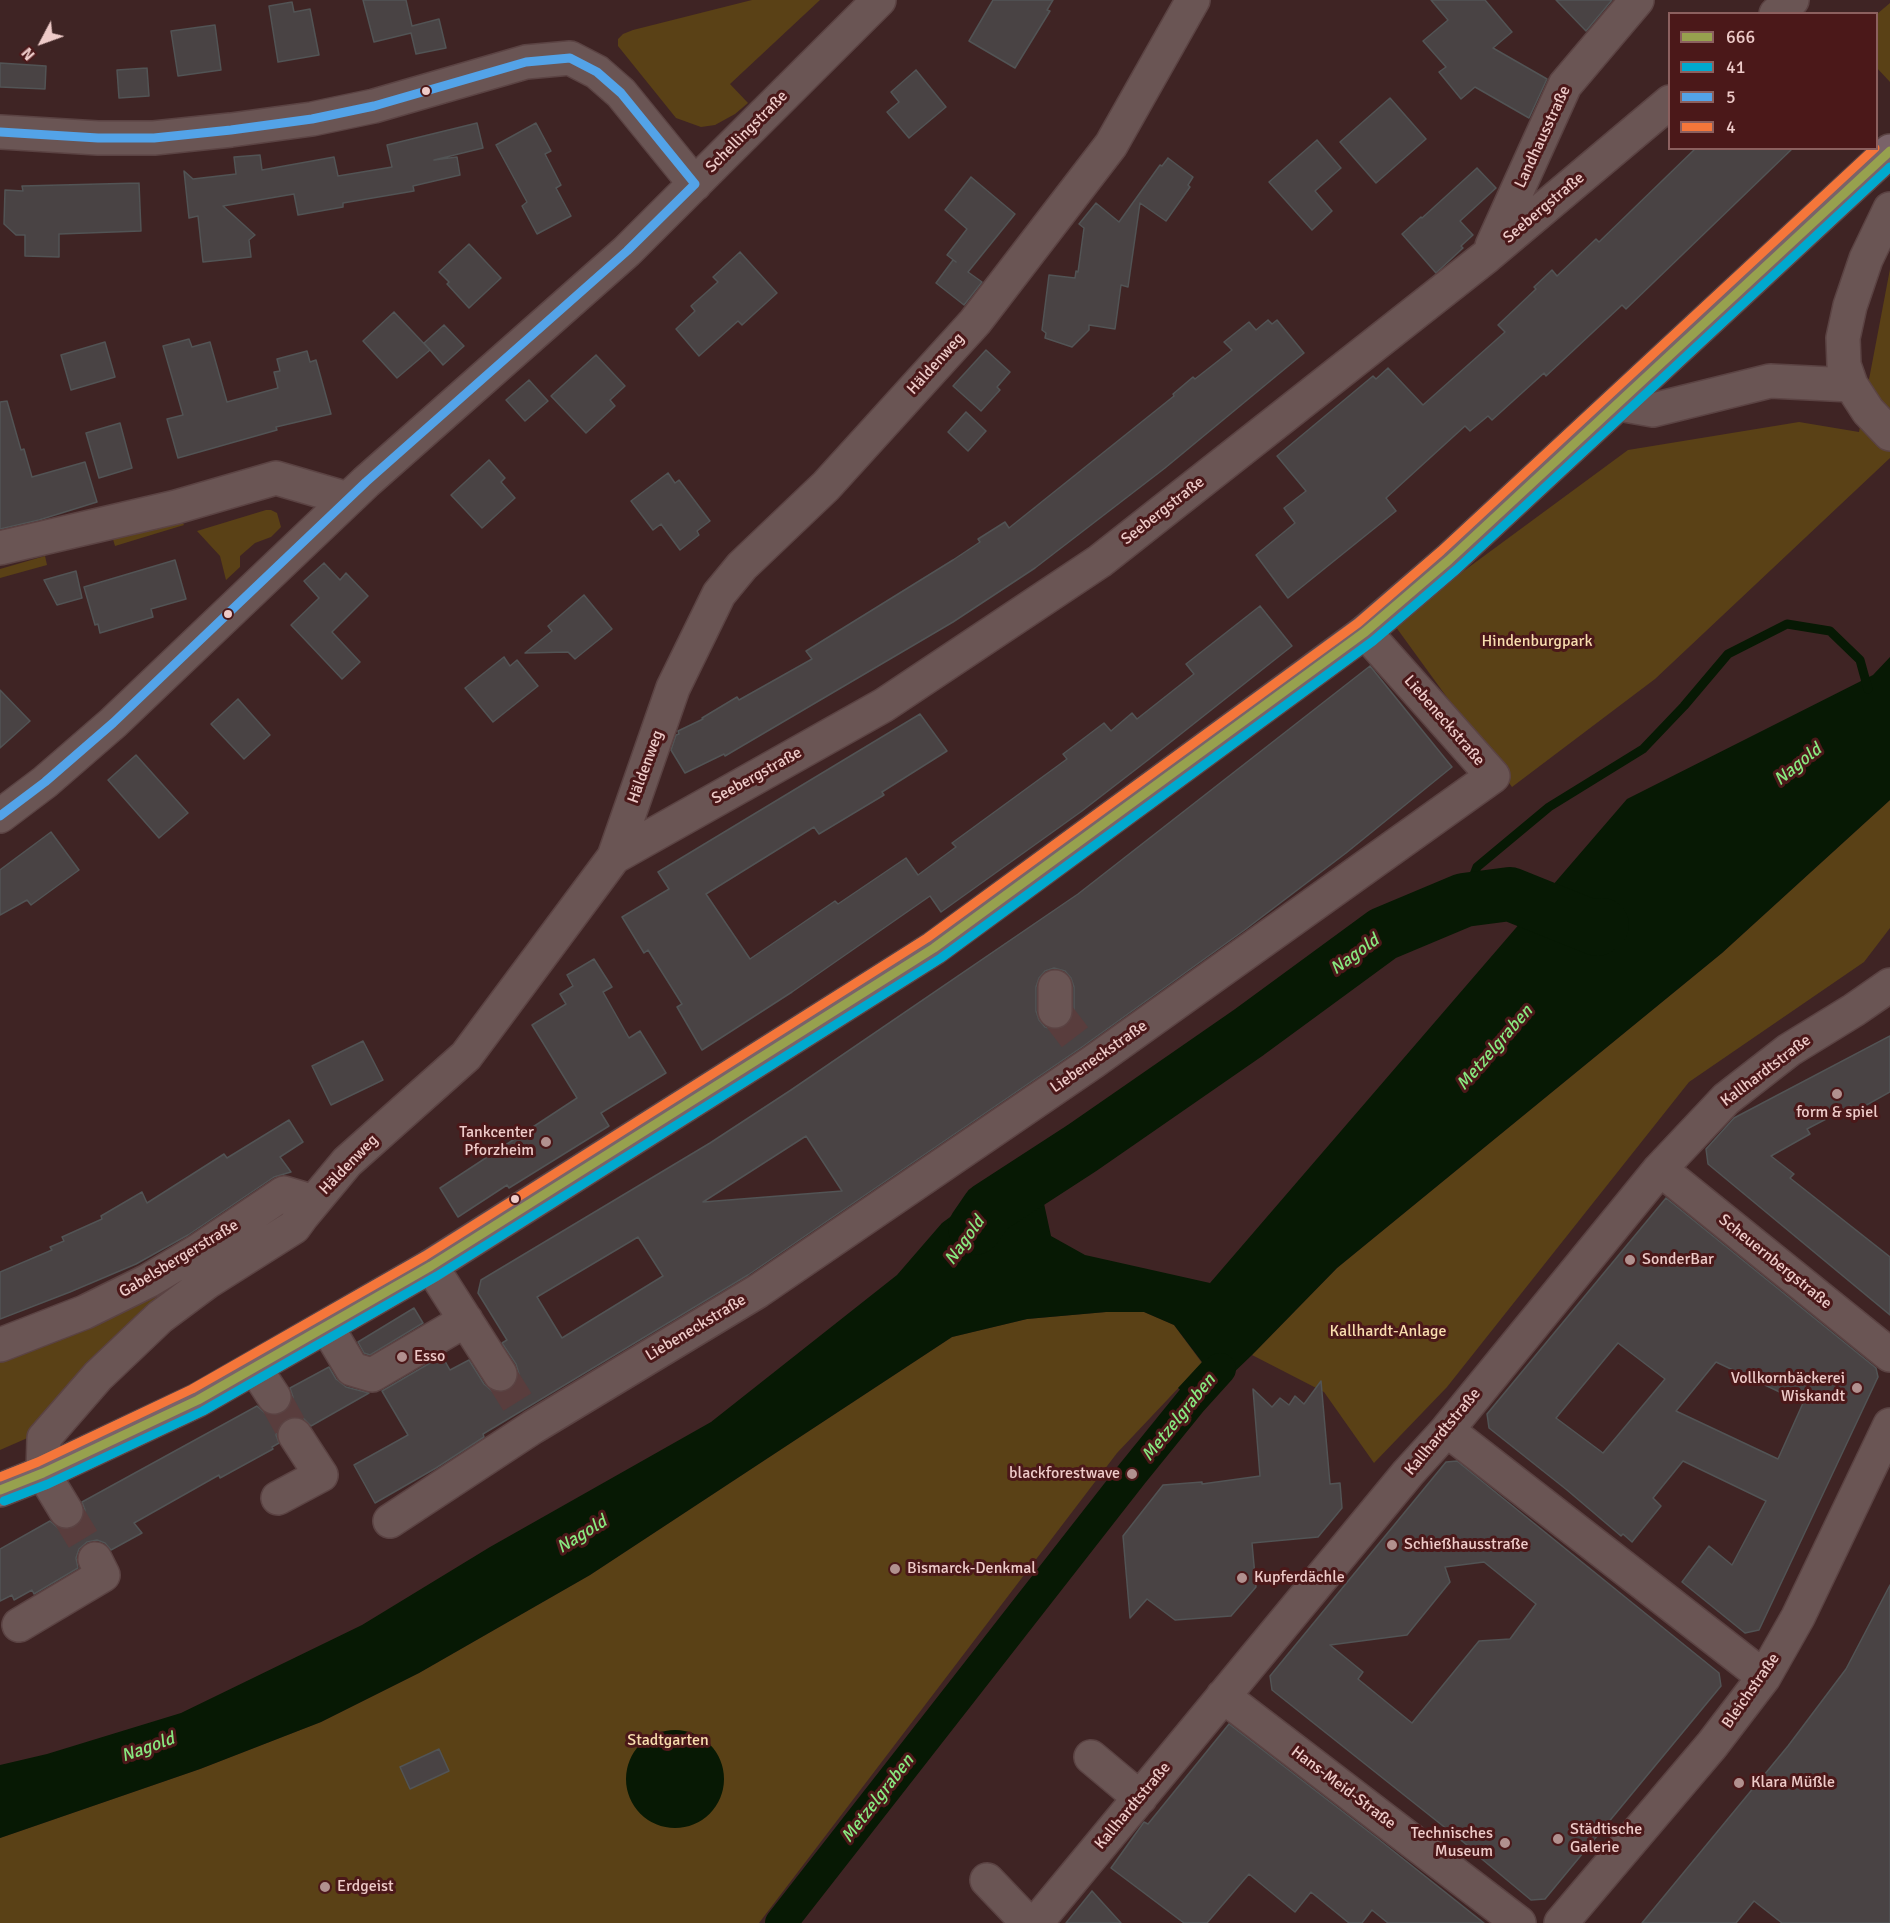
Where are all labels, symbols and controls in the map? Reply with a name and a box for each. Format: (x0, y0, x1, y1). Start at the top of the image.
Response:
north arrow (12, 12, 72, 72)
legend (1668, 12, 1878, 150)
text: 666 (1726, 26, 1755, 48)
text: N (17, 43, 40, 65)
text: 41 (1726, 56, 1745, 78)
street label: Landhausstraße (1511, 83, 1575, 191)
unlabelled marker (420, 85, 432, 97)
text: 5 (1726, 86, 1736, 108)
street label: Schellingstraße (702, 87, 792, 177)
text: 4 (1726, 116, 1736, 138)
street label: Seebergstraße (1500, 168, 1588, 248)
street label: Häldenweg (903, 329, 969, 399)
street label: Seebergstraße (1118, 473, 1208, 549)
unlabelled marker (222, 608, 234, 620)
park label: Hindenburgpark (1482, 632, 1592, 652)
street label: Liebeneckstraße (1399, 672, 1489, 770)
street label: Häldenweg (624, 728, 668, 806)
water label: Nagold (1770, 739, 1826, 791)
street label: Seebergstraße (709, 743, 805, 809)
water label: Nagold (1326, 930, 1384, 980)
water label: Metzelgraben (1452, 1001, 1538, 1095)
street label: Liebeneckstraße (1047, 1017, 1151, 1097)
street label: Kallhardtstraße (1717, 1031, 1815, 1111)
marker: form & spiel (1830, 1087, 1844, 1101)
place label: form & spiel (1796, 1103, 1878, 1123)
place label: Tankcenter Pforzheim (459, 1123, 534, 1161)
street label: Häldenweg (316, 1131, 382, 1199)
marker: Tankcenter Pforzheim (539, 1135, 553, 1149)
unlabelled marker (509, 1193, 521, 1205)
street label: Scheuernbergstraße (1715, 1211, 1835, 1313)
water label: Nagold (940, 1212, 990, 1270)
street label: Gabelsbergerstraße (116, 1216, 242, 1302)
place label: SonderBar (1642, 1250, 1714, 1270)
marker: SonderBar (1623, 1253, 1637, 1267)
street label: Liebeneckstraße (642, 1290, 750, 1366)
park label: Kallhardt-Anlage (1330, 1322, 1446, 1342)
place label: Esso (414, 1347, 445, 1367)
marker: Esso (395, 1350, 409, 1364)
place label: Vollkornbäckerei Wiskandt (1731, 1369, 1845, 1407)
water label: Metzelgraben (1137, 1370, 1221, 1466)
marker: Vollkornbäckerei Wiskandt (1850, 1381, 1864, 1395)
street label: Kallhardtstraße (1401, 1384, 1485, 1480)
place label: blackforestwave (1009, 1464, 1120, 1484)
marker: blackforestwave (1125, 1467, 1139, 1481)
water label: Nagold (553, 1511, 611, 1559)
place label: Schießhausstraße (1404, 1535, 1529, 1555)
marker: Schießhausstraße (1385, 1538, 1399, 1552)
place label: Bismarck-Denkmal (907, 1559, 1036, 1579)
marker: Bismarck-Denkmal (888, 1562, 902, 1576)
place label: Kupferdächle (1254, 1568, 1345, 1588)
marker: Kupferdächle (1235, 1571, 1249, 1585)
street label: Bleichstraße (1718, 1650, 1784, 1732)
water label: Nagold (119, 1728, 177, 1768)
park label: Stadtgarten (627, 1731, 709, 1751)
street label: Hans-Meid-Straße (1287, 1742, 1399, 1834)
water label: Metzelgraben (837, 1751, 919, 1847)
street label: Kallhardtstraße (1091, 1758, 1175, 1854)
place label: Klara Müßle (1751, 1773, 1835, 1793)
marker: Klara Müßle (1732, 1776, 1746, 1790)
place label: Städtische Galerie (1570, 1820, 1642, 1858)
place label: Technisches Museum (1411, 1824, 1493, 1862)
marker: Städtische Galerie (1551, 1832, 1565, 1846)
marker: Technisches Museum (1498, 1836, 1512, 1850)
place label: Erdgeist (337, 1877, 394, 1897)
marker: Erdgeist (318, 1880, 332, 1894)

